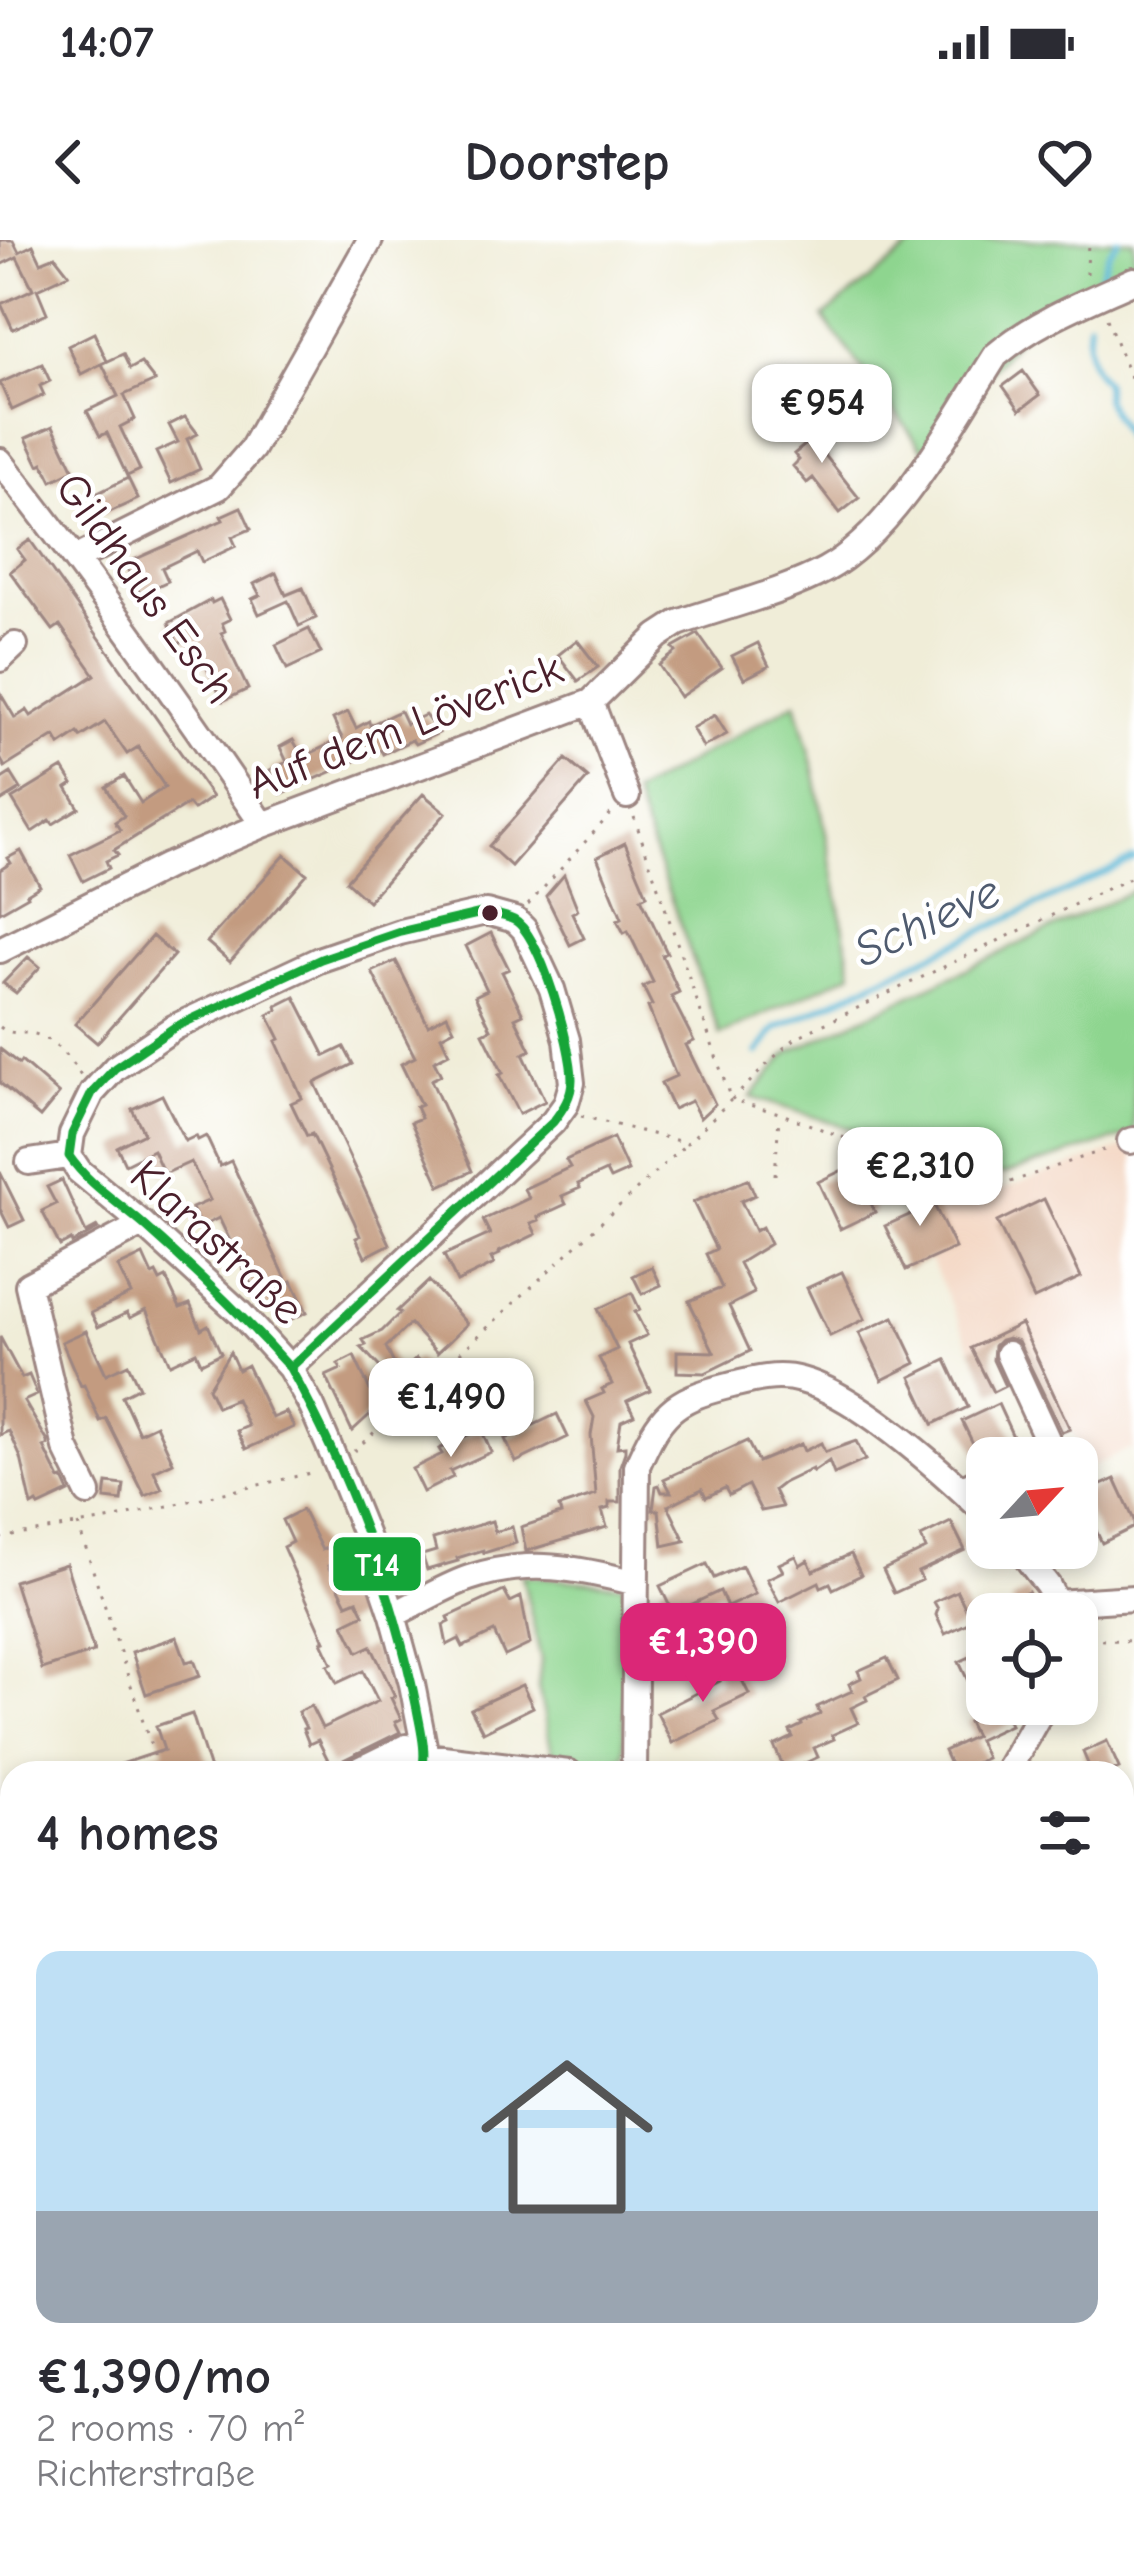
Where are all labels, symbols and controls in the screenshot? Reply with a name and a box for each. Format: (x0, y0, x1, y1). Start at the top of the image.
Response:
text: 14:07 (60, 16, 154, 68)
icon: back (36, 129, 102, 195)
icon: heart (1032, 129, 1098, 195)
text: Doorstep (464, 131, 670, 194)
pin: €954 (751, 364, 893, 466)
text: €954 (779, 380, 865, 425)
street label: Gildhaus Esch (45, 463, 247, 713)
street label: Auf dem Löverick (241, 642, 570, 810)
water label: Schieve (845, 863, 1009, 979)
unlabelled marker (479, 902, 501, 924)
pin: €2,310 (822, 1127, 1018, 1229)
text: €2,310 (865, 1143, 975, 1188)
street label: Klarastraße (120, 1149, 314, 1335)
pin: €1,490 (353, 1358, 549, 1460)
text: €1,490 (396, 1374, 506, 1419)
north arrow (966, 1437, 1098, 1569)
map controls (966, 1437, 1098, 1725)
line badge: T14 (331, 1535, 423, 1593)
text: T14 (354, 1546, 400, 1584)
button: locate (966, 1593, 1098, 1725)
pin: €1,390 (605, 1603, 801, 1705)
text: €1,390 (647, 1619, 759, 1664)
icon: filters (1032, 1800, 1098, 1866)
text: 4 homes (36, 1804, 219, 1863)
icon: home (459, 2029, 675, 2245)
text: €1,390/mo (36, 2347, 271, 2406)
text: 2 rooms · 70 m² (36, 2406, 304, 2451)
text: Richterstraße (36, 2451, 255, 2496)

